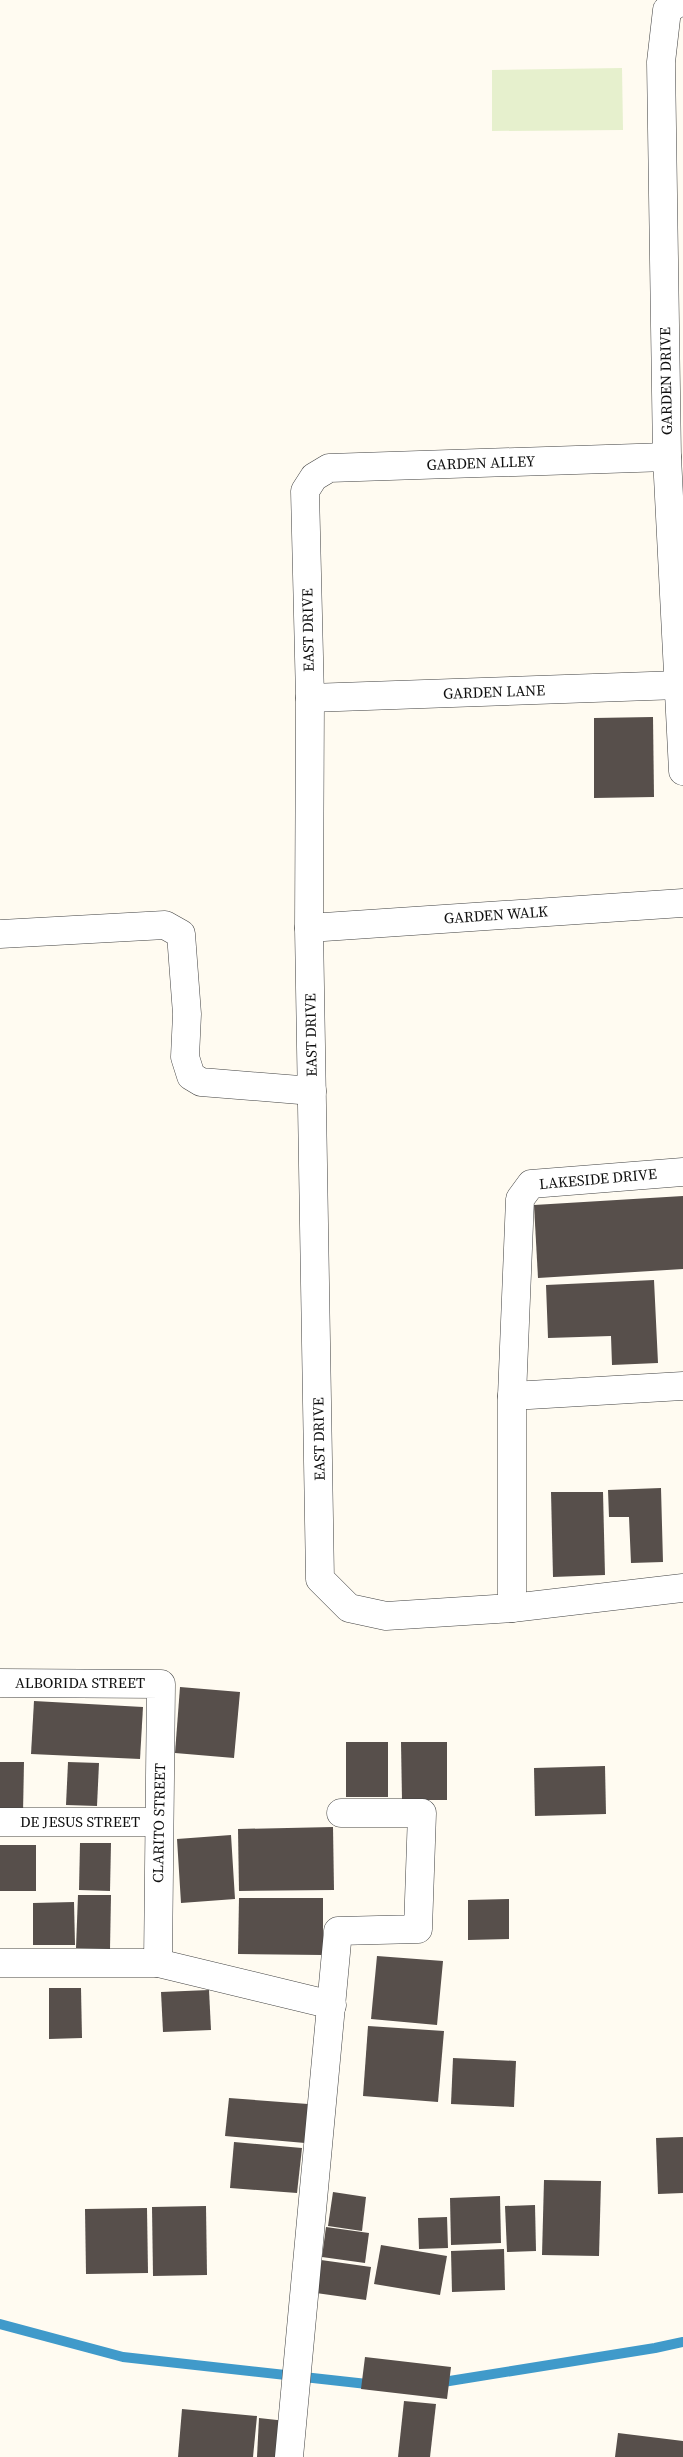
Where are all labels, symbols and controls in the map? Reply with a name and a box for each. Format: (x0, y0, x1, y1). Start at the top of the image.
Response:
street label: GARDEN DRIVE (654, 327, 677, 435)
street label: GARDEN ALLEY (426, 450, 536, 475)
street label: EAST DRIVE (296, 588, 319, 672)
street label: GARDEN LANE (443, 679, 545, 704)
street label: GARDEN WALK (443, 900, 549, 929)
street label: EAST DRIVE (299, 993, 322, 1077)
street label: LAKESIDE DRIVE (538, 1163, 658, 1194)
street label: EAST DRIVE (307, 1397, 330, 1481)
street label: ALBORIDA STREET (15, 1672, 145, 1693)
street label: CLARITO STREET (147, 1763, 170, 1883)
street label: DE JESUS STREET (20, 1811, 140, 1832)

